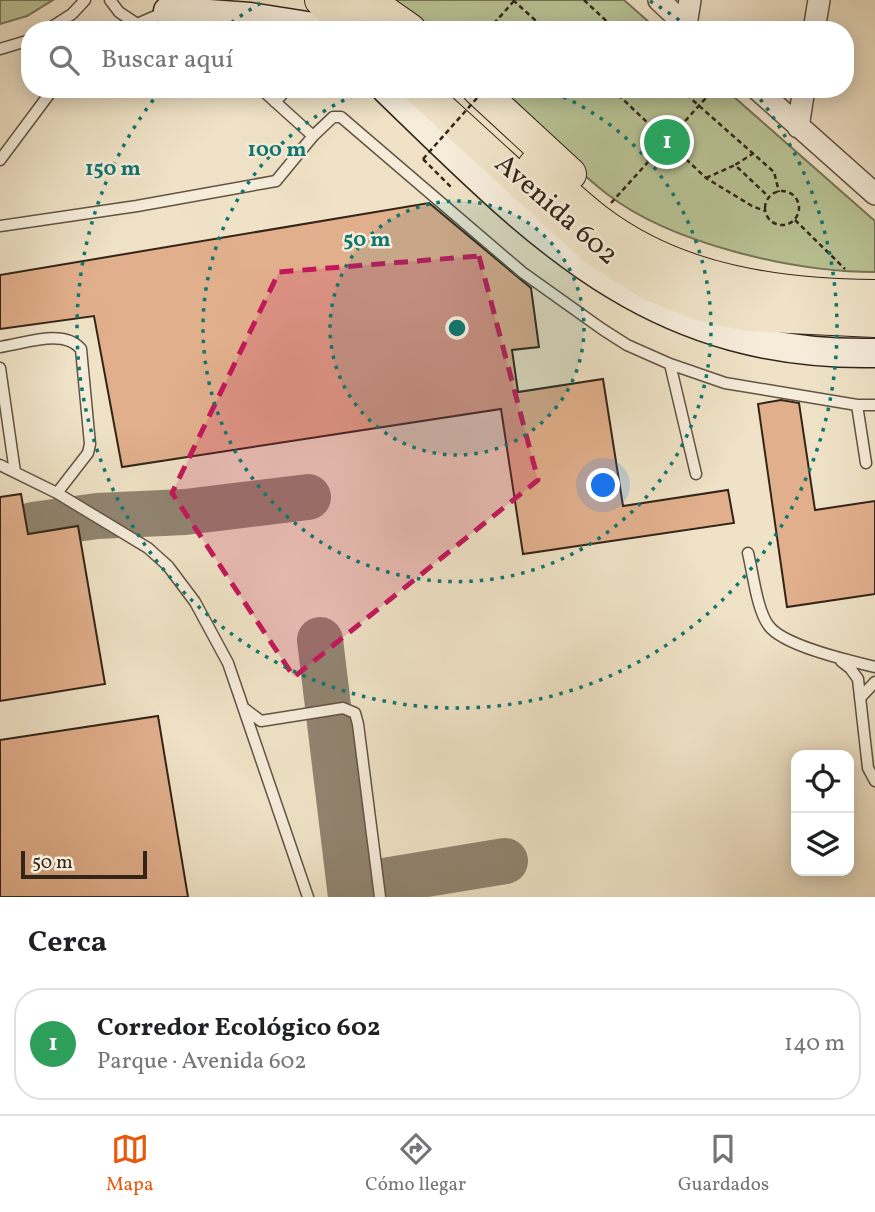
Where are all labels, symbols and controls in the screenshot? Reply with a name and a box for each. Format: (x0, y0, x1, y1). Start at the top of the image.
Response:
search box (21, 21, 854, 98)
icon: search (45, 41, 83, 79)
text: Buscar aquí (101, 42, 233, 78)
pin: 1 (644, 116, 690, 168)
text: 100 m (247, 136, 307, 165)
street label: Avenida 602 (486, 145, 626, 275)
text: 150 m (85, 155, 141, 184)
text: 50 m (343, 226, 391, 255)
centre of rings (445, 316, 469, 340)
your location (586, 468, 620, 502)
map controls (791, 750, 854, 876)
button: locate (791, 750, 854, 813)
button: layers (791, 813, 854, 876)
scale bar (21, 848, 147, 880)
text: 50 m (32, 850, 73, 876)
text: Cerca (28, 922, 107, 964)
text: Corredor Ecológico 602 (97, 1010, 380, 1046)
text: 1 (48, 1028, 58, 1060)
text: 140 m (784, 1028, 845, 1060)
text: Parque · Avenida 602 (97, 1046, 307, 1078)
tab: Mapa (106, 1130, 153, 1198)
tab: Cómo llegar (365, 1130, 466, 1198)
tab: Guardados (678, 1130, 769, 1198)

